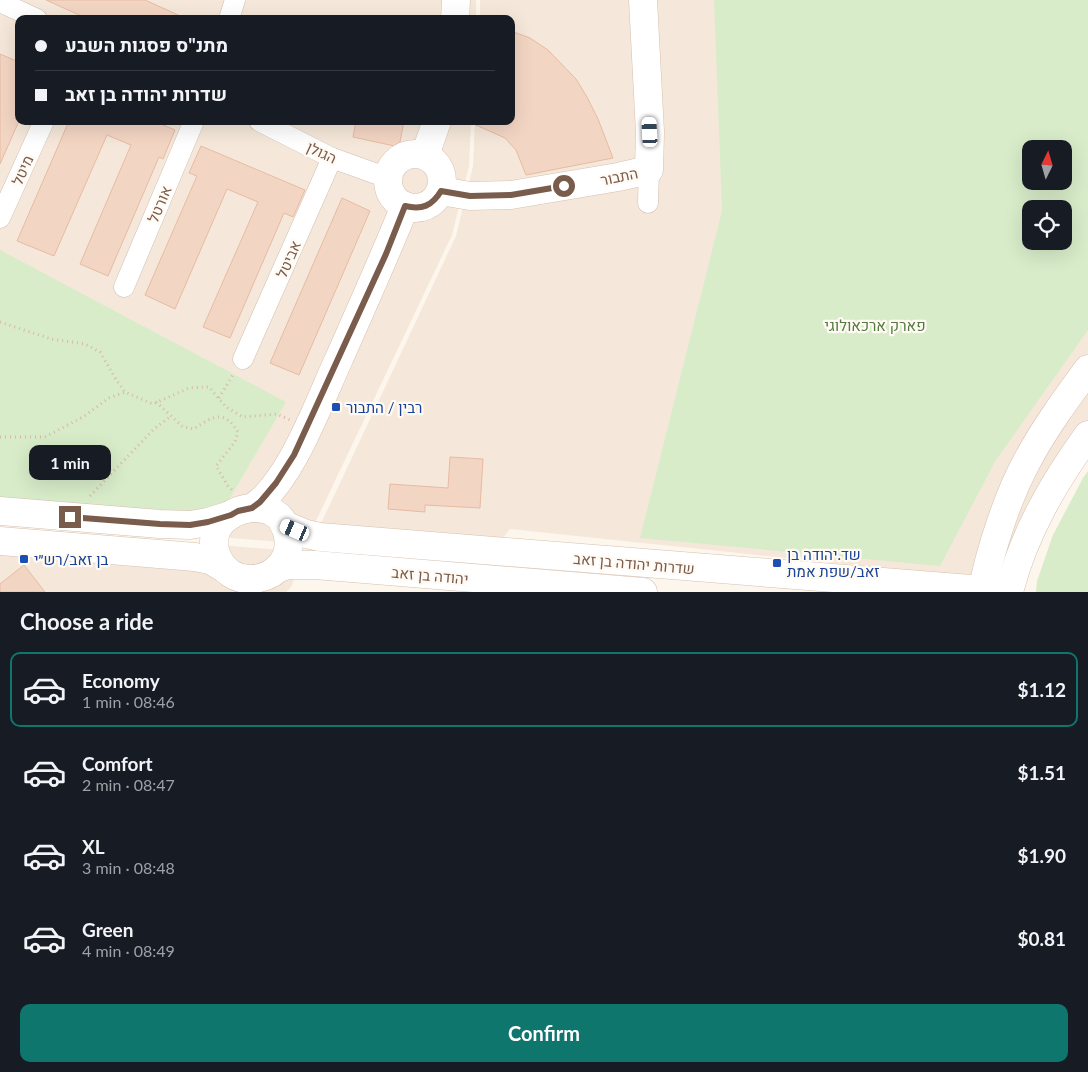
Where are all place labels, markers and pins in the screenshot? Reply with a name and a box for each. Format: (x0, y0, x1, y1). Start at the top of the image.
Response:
place label: רבין / התבור (346, 398, 422, 416)
marker: רבין / התבור (330, 401, 342, 413)
place label: שד.יהודה בן זאב/שפת אמת (787, 545, 880, 580)
place label: בן זאב/רש״י (34, 550, 108, 568)
marker: בן זאב/רש״י (18, 553, 30, 565)
marker: שד.יהודה בן זאב/שפת אמת (771, 557, 783, 569)

